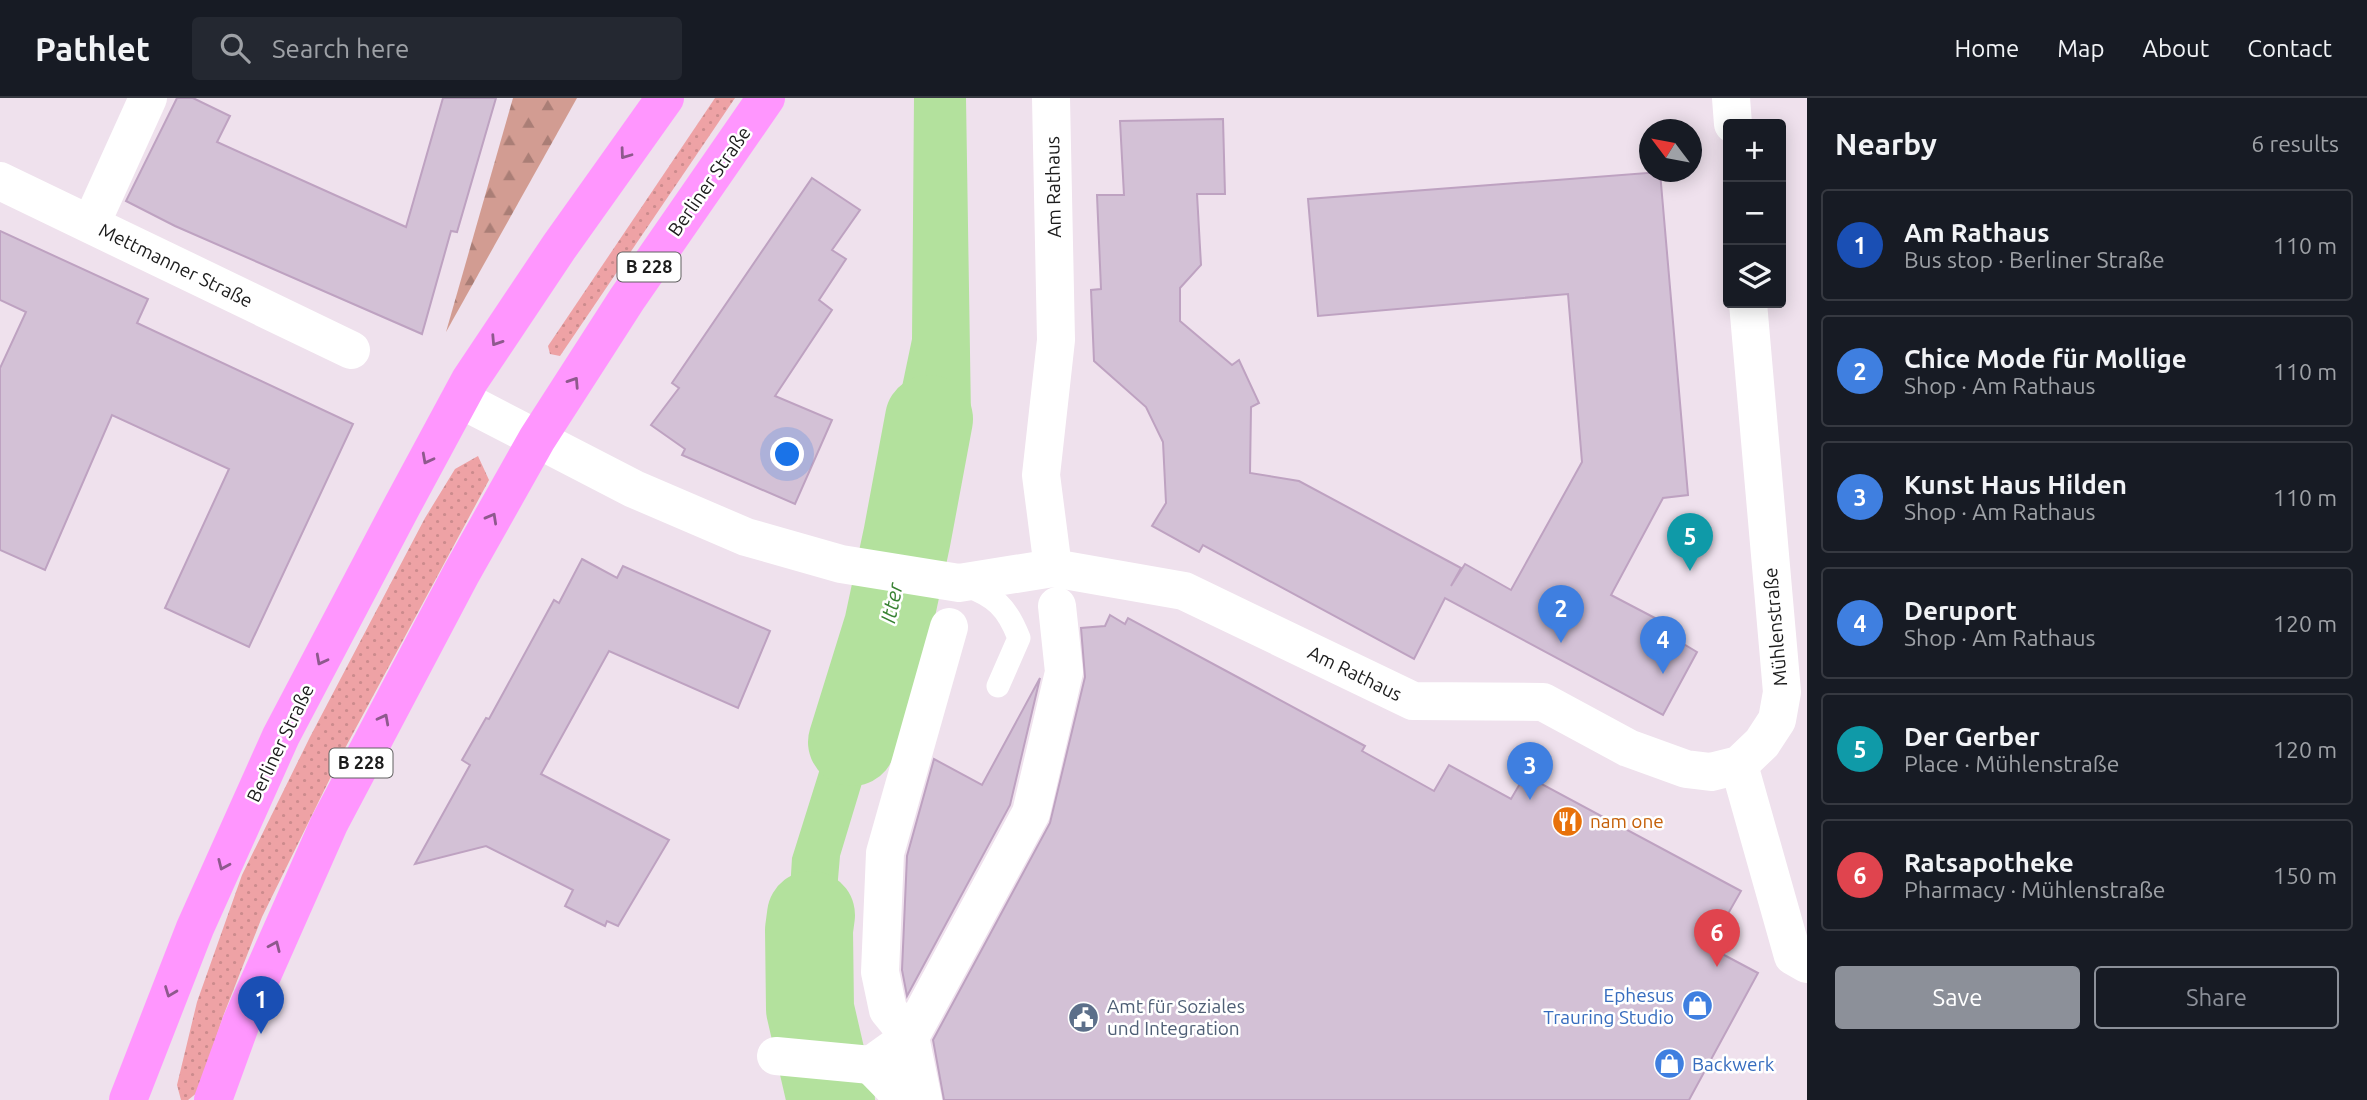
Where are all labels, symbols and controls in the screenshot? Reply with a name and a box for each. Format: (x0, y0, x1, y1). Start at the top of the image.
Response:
search box (192, 17, 682, 80)
icon: search (216, 29, 254, 67)
text: Pathlet (35, 30, 150, 67)
text: Search here (272, 34, 409, 63)
text: Home (1954, 35, 2019, 62)
text: Map (2057, 35, 2104, 62)
text: About (2142, 35, 2209, 62)
text: Contact (2247, 35, 2332, 62)
north arrow (1639, 119, 1702, 182)
map controls (1723, 119, 1786, 308)
button: + (1723, 119, 1786, 182)
street label: Berliner Straße (663, 122, 755, 240)
text: Nearby (1835, 127, 1937, 161)
text: 6 results (2251, 131, 2339, 156)
street label: Am Rathaus (1041, 136, 1065, 238)
one-way arrow (621, 146, 633, 159)
button: − (1723, 182, 1786, 245)
street label: Mettmanner Straße (96, 218, 256, 312)
text: Am Rathaus (1904, 218, 2050, 247)
text: 1 (1854, 233, 1866, 258)
text: 110 m (2273, 233, 2337, 258)
button: layers (1723, 245, 1786, 308)
text: Bus stop · Berliner Straße (1904, 247, 2165, 272)
road number: B 228 (618, 252, 680, 282)
one-way arrow (492, 333, 504, 346)
text: Chice Mode für Mollige (1904, 344, 2187, 373)
text: 2 (1854, 359, 1866, 384)
text: 110 m (2273, 359, 2337, 384)
text: Shop · Am Rathaus (1904, 373, 2096, 398)
one-way arrow (565, 376, 578, 389)
your location (770, 437, 804, 471)
one-way arrow (422, 452, 435, 464)
text: Kunst Haus Hilden (1904, 470, 2127, 499)
text: 3 (1854, 485, 1866, 510)
text: 110 m (2273, 485, 2337, 510)
text: Shop · Am Rathaus (1904, 499, 2096, 524)
one-way arrow (484, 513, 497, 526)
pin: 5 (1667, 513, 1713, 571)
street label: Mühlenstraße (1759, 567, 1791, 687)
water label: Itter (875, 580, 907, 625)
pin: 2 (1538, 585, 1584, 643)
text: Deruport (1904, 596, 2017, 625)
text: 4 (1854, 611, 1866, 636)
text: 120 m (2273, 611, 2337, 636)
pin: 4 (1640, 616, 1686, 674)
text: Shop · Am Rathaus (1904, 625, 2096, 650)
street label: Am Rathaus (1304, 641, 1406, 705)
one-way arrow (315, 653, 329, 665)
street label: Berliner Straße (242, 680, 318, 806)
one-way arrow (376, 714, 390, 726)
text: Der Gerber (1904, 722, 2040, 751)
text: 5 (1854, 737, 1866, 762)
text: 120 m (2273, 737, 2337, 762)
pin: 3 (1507, 742, 1553, 800)
road number: B 228 (330, 748, 392, 778)
text: Place · Mühlenstraße (1904, 751, 2119, 776)
restaurant icon: nam one (1550, 804, 1584, 838)
place label: nam one (1590, 810, 1664, 832)
text: Ratsapotheke (1904, 848, 2074, 877)
one-way arrow (217, 858, 231, 871)
text: 6 (1854, 863, 1866, 888)
text: 150 m (2273, 863, 2337, 888)
text: Pharmacy · Mühlenstraße (1904, 877, 2166, 902)
pin: 6 (1694, 909, 1740, 967)
one-way arrow (266, 940, 280, 952)
button: Save (1835, 966, 2080, 1029)
button: Share (2094, 966, 2339, 1029)
pin: 1 (238, 976, 284, 1034)
place label: Ephesus Trauring Studio (1543, 984, 1674, 1028)
one-way arrow (164, 985, 178, 997)
shop icon: Ephesus Trauring Studio (1680, 989, 1714, 1023)
place label: Amt für Soziales und Integration (1107, 995, 1245, 1039)
public building icon: Amt für Soziales und Integration (1067, 1000, 1101, 1034)
shop icon: Backwerk (1652, 1047, 1686, 1081)
place label: Backwerk (1692, 1053, 1775, 1075)

